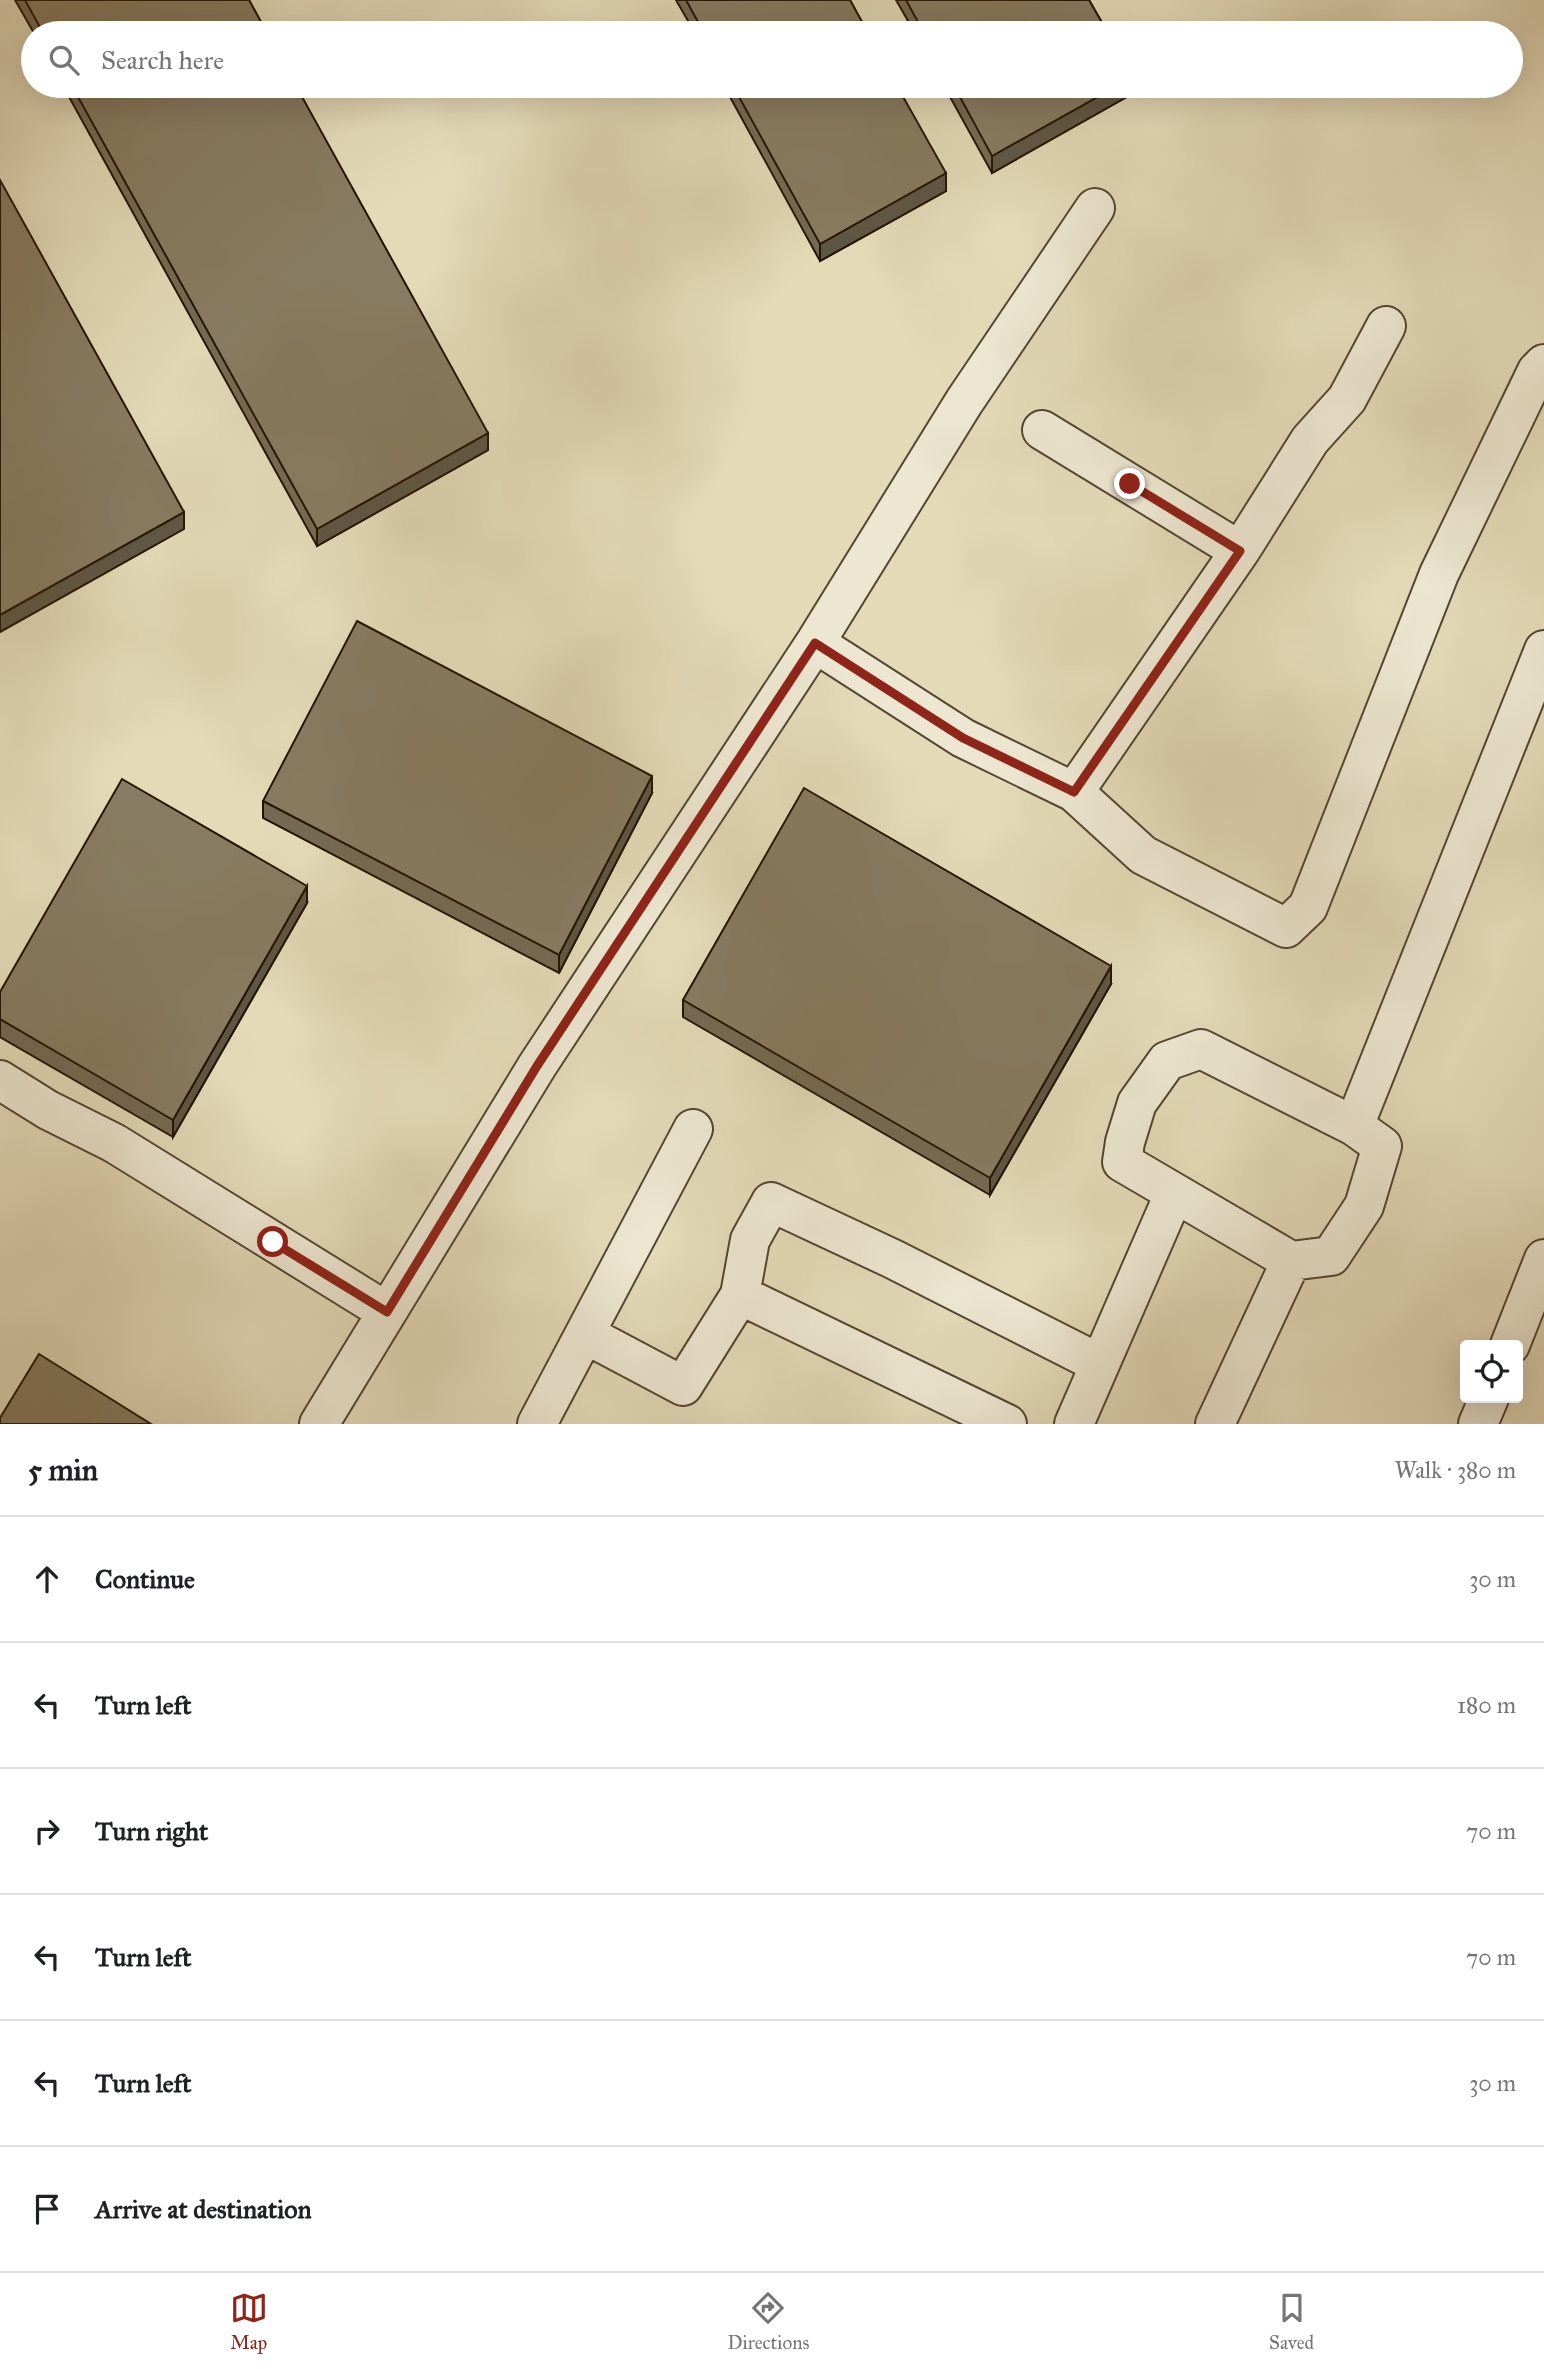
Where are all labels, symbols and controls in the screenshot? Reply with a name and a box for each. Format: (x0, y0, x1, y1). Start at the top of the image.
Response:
search box (21, 21, 1523, 98)
icon: search (45, 41, 83, 79)
text: Search here (101, 44, 224, 76)
route end (1114, 468, 1145, 499)
route start (257, 1226, 288, 1257)
map controls (1460, 1340, 1523, 1403)
button: locate (1460, 1340, 1523, 1403)
text: 5 min (28, 1452, 98, 1488)
text: Walk · 380 m (1395, 1456, 1516, 1484)
icon: ahead (28, 1560, 66, 1598)
text: Continue (95, 1563, 195, 1595)
text: 30 m (1469, 1565, 1516, 1593)
icon: left (28, 1686, 66, 1724)
text: Turn left (95, 1689, 191, 1721)
text: 180 m (1457, 1691, 1516, 1719)
icon: right (28, 1812, 66, 1850)
text: Turn right (95, 1815, 208, 1847)
text: 70 m (1466, 1817, 1516, 1845)
icon: left (28, 1938, 66, 1976)
text: Turn left (95, 1941, 191, 1973)
text: 70 m (1466, 1943, 1516, 1971)
icon: left (28, 2064, 66, 2102)
text: Turn left (95, 2067, 191, 2099)
text: 30 m (1469, 2069, 1516, 2097)
icon: arrive (28, 2190, 66, 2228)
text: Arrive at destination (95, 2193, 312, 2225)
tab: Map (230, 2289, 268, 2354)
tab: Directions (727, 2289, 809, 2354)
tab: Saved (1269, 2289, 1314, 2354)

